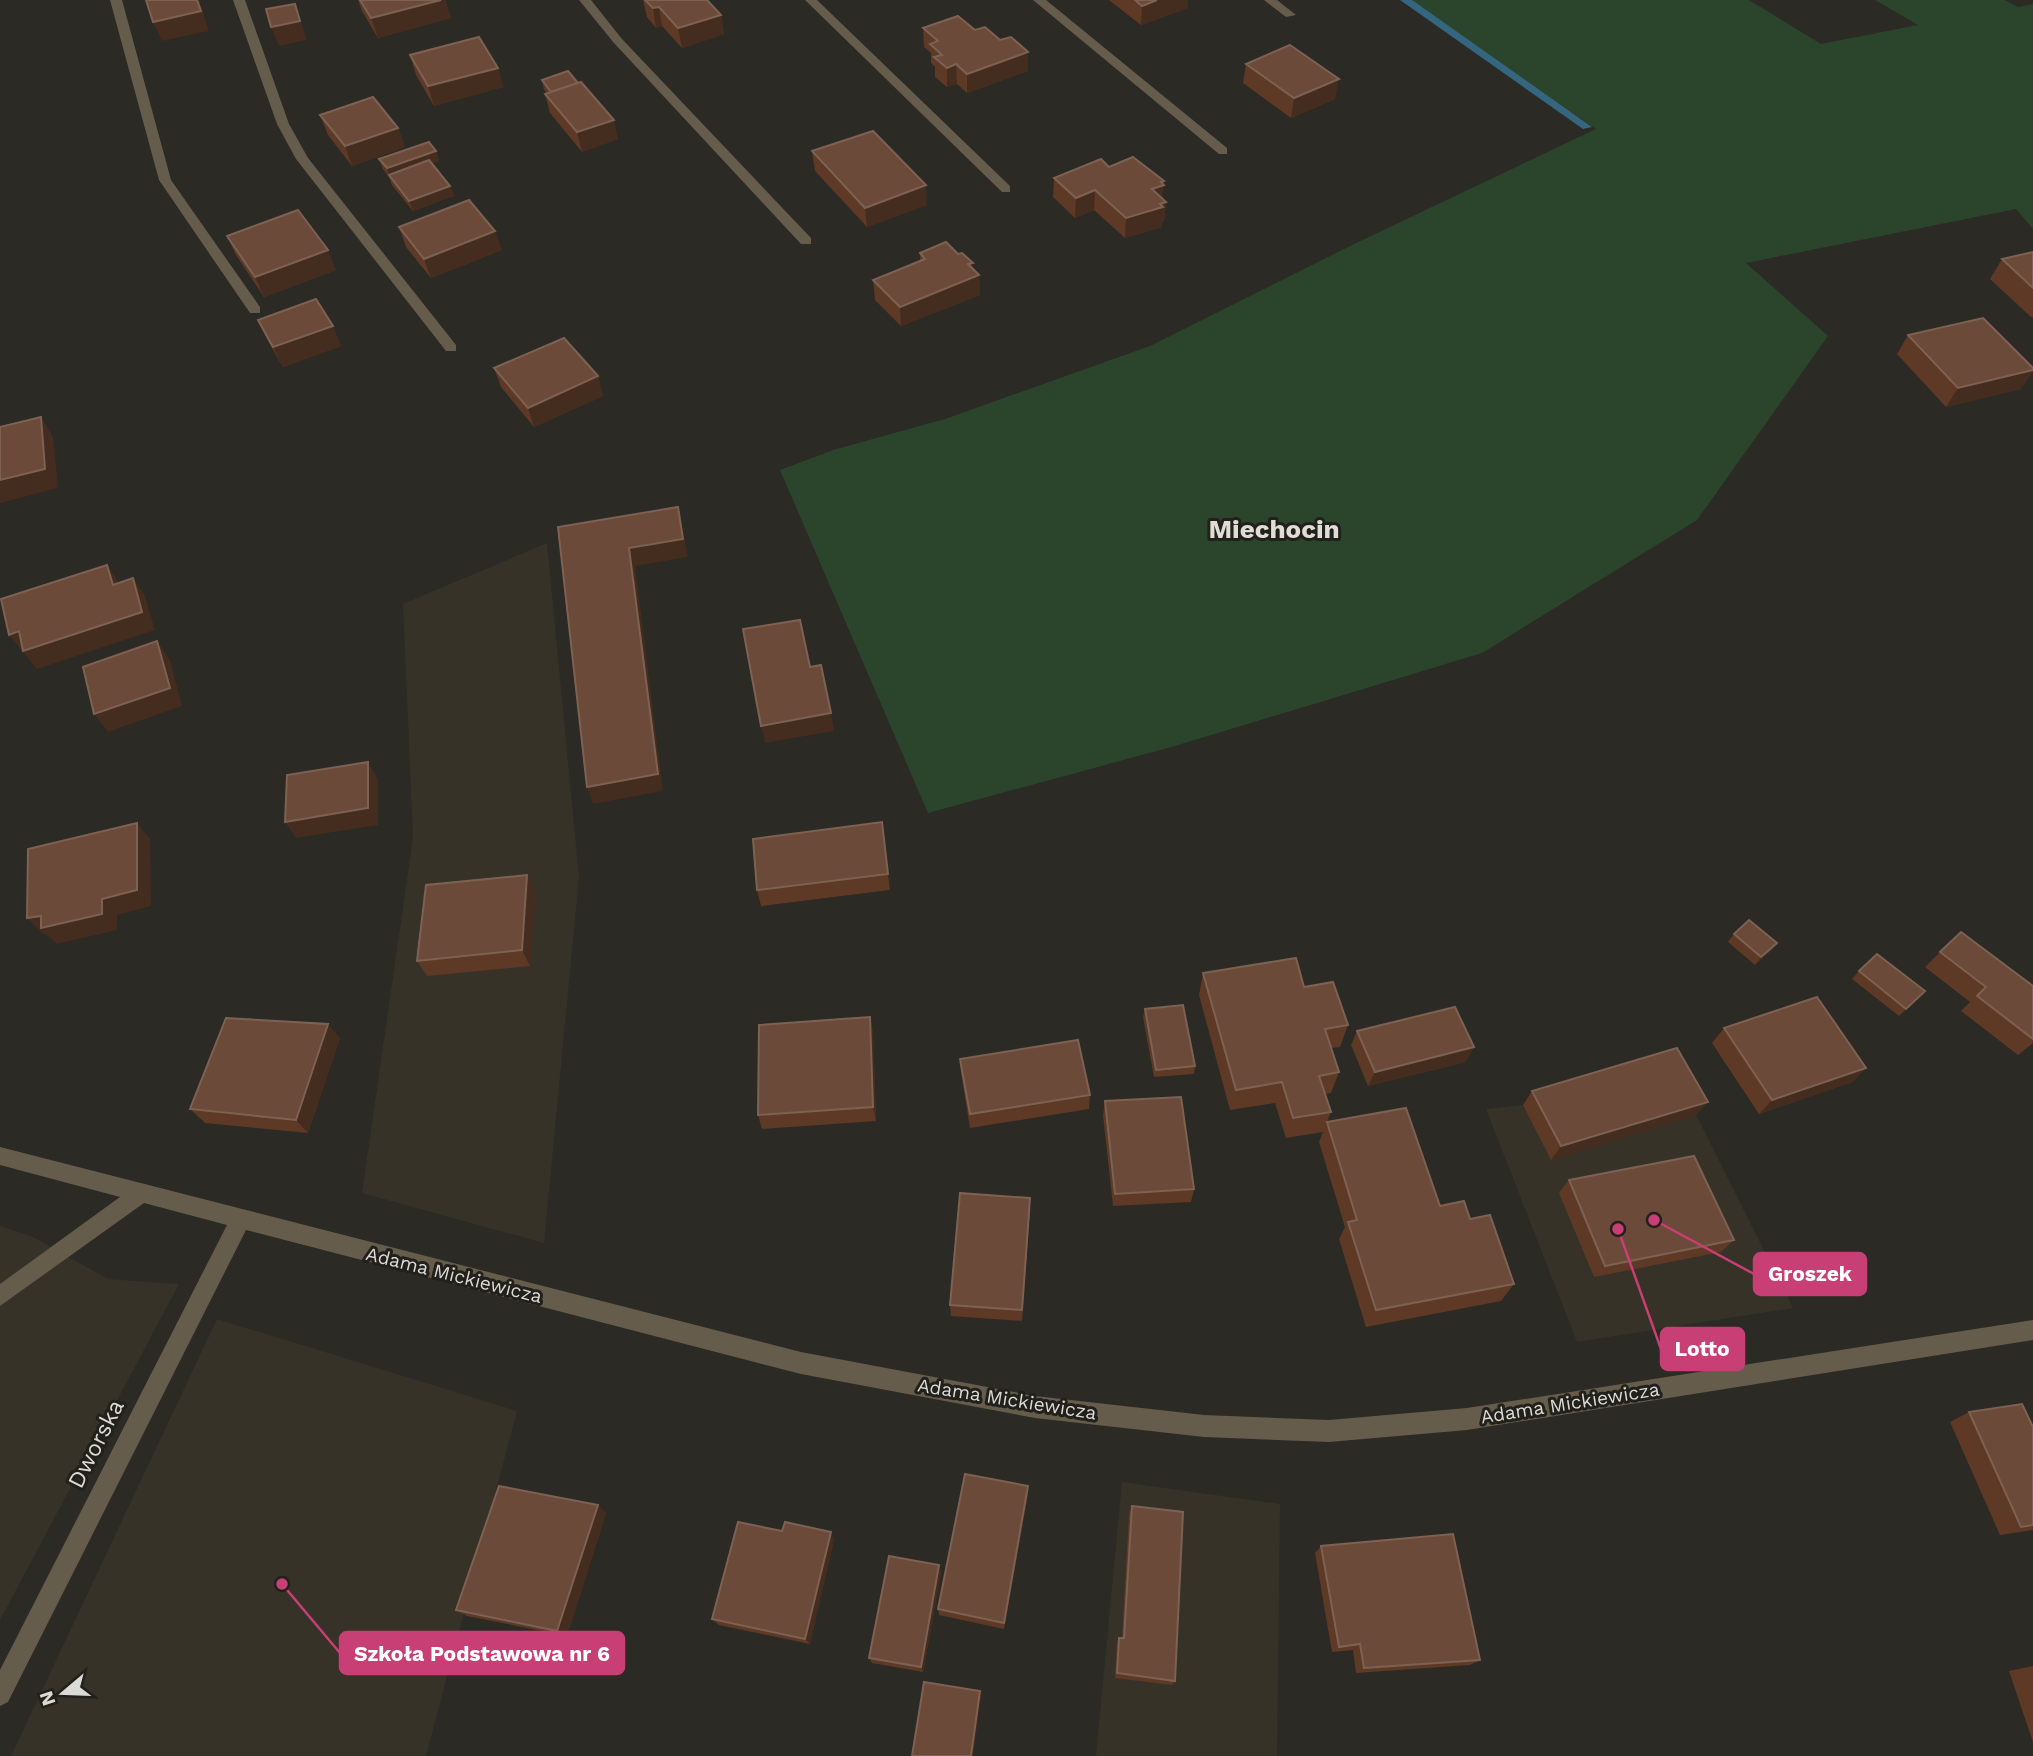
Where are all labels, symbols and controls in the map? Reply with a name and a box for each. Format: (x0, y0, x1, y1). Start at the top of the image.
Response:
district label: Miechocin (1208, 514, 1340, 544)
street label: Adama Mickiewicza (363, 1242, 545, 1308)
callout: Groszek (1754, 1253, 1866, 1295)
text: Groszek (1768, 1261, 1853, 1286)
callout: Lotto (1661, 1328, 1744, 1370)
text: Lotto (1674, 1336, 1730, 1361)
street label: Adama Mickiewicza (916, 1373, 1098, 1425)
street label: Adama Mickiewicza (1479, 1377, 1661, 1429)
street label: Dworska (62, 1395, 130, 1493)
callout: Szkoła Podstawowa nr 6 (340, 1632, 624, 1674)
text: Szkoła Podstawowa nr 6 (354, 1641, 610, 1666)
north arrow (28, 1658, 98, 1728)
text: N (34, 1688, 61, 1709)

